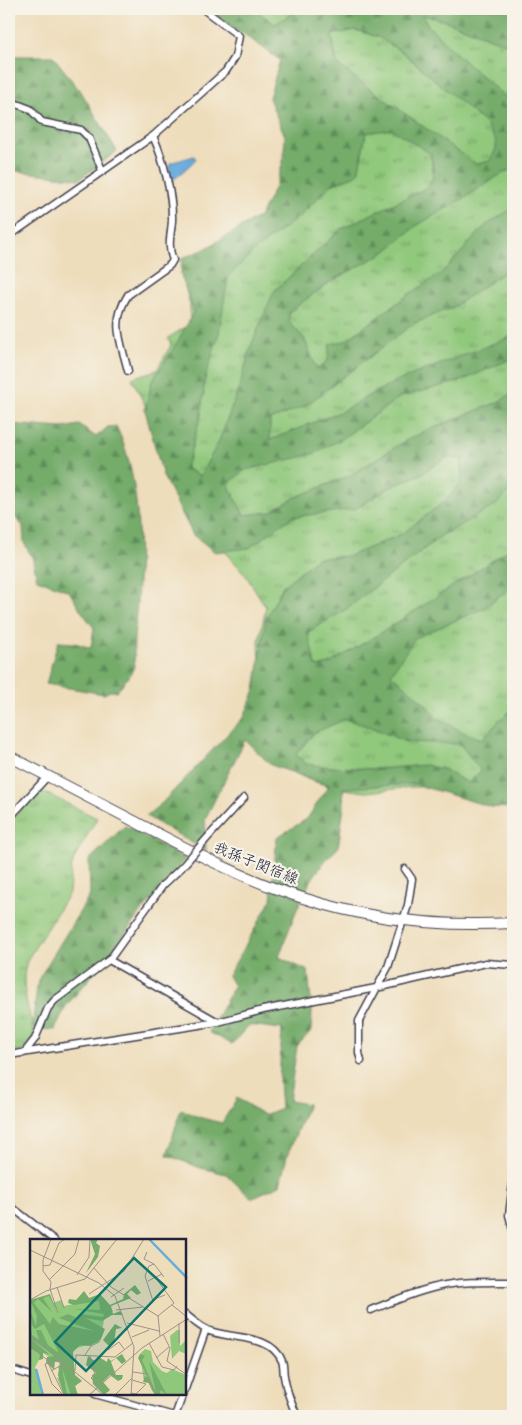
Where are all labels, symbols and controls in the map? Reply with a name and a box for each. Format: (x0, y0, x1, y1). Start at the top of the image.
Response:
street label: 我孫子関宿線 (210, 839, 301, 890)
inset map (30, 1239, 186, 1395)

